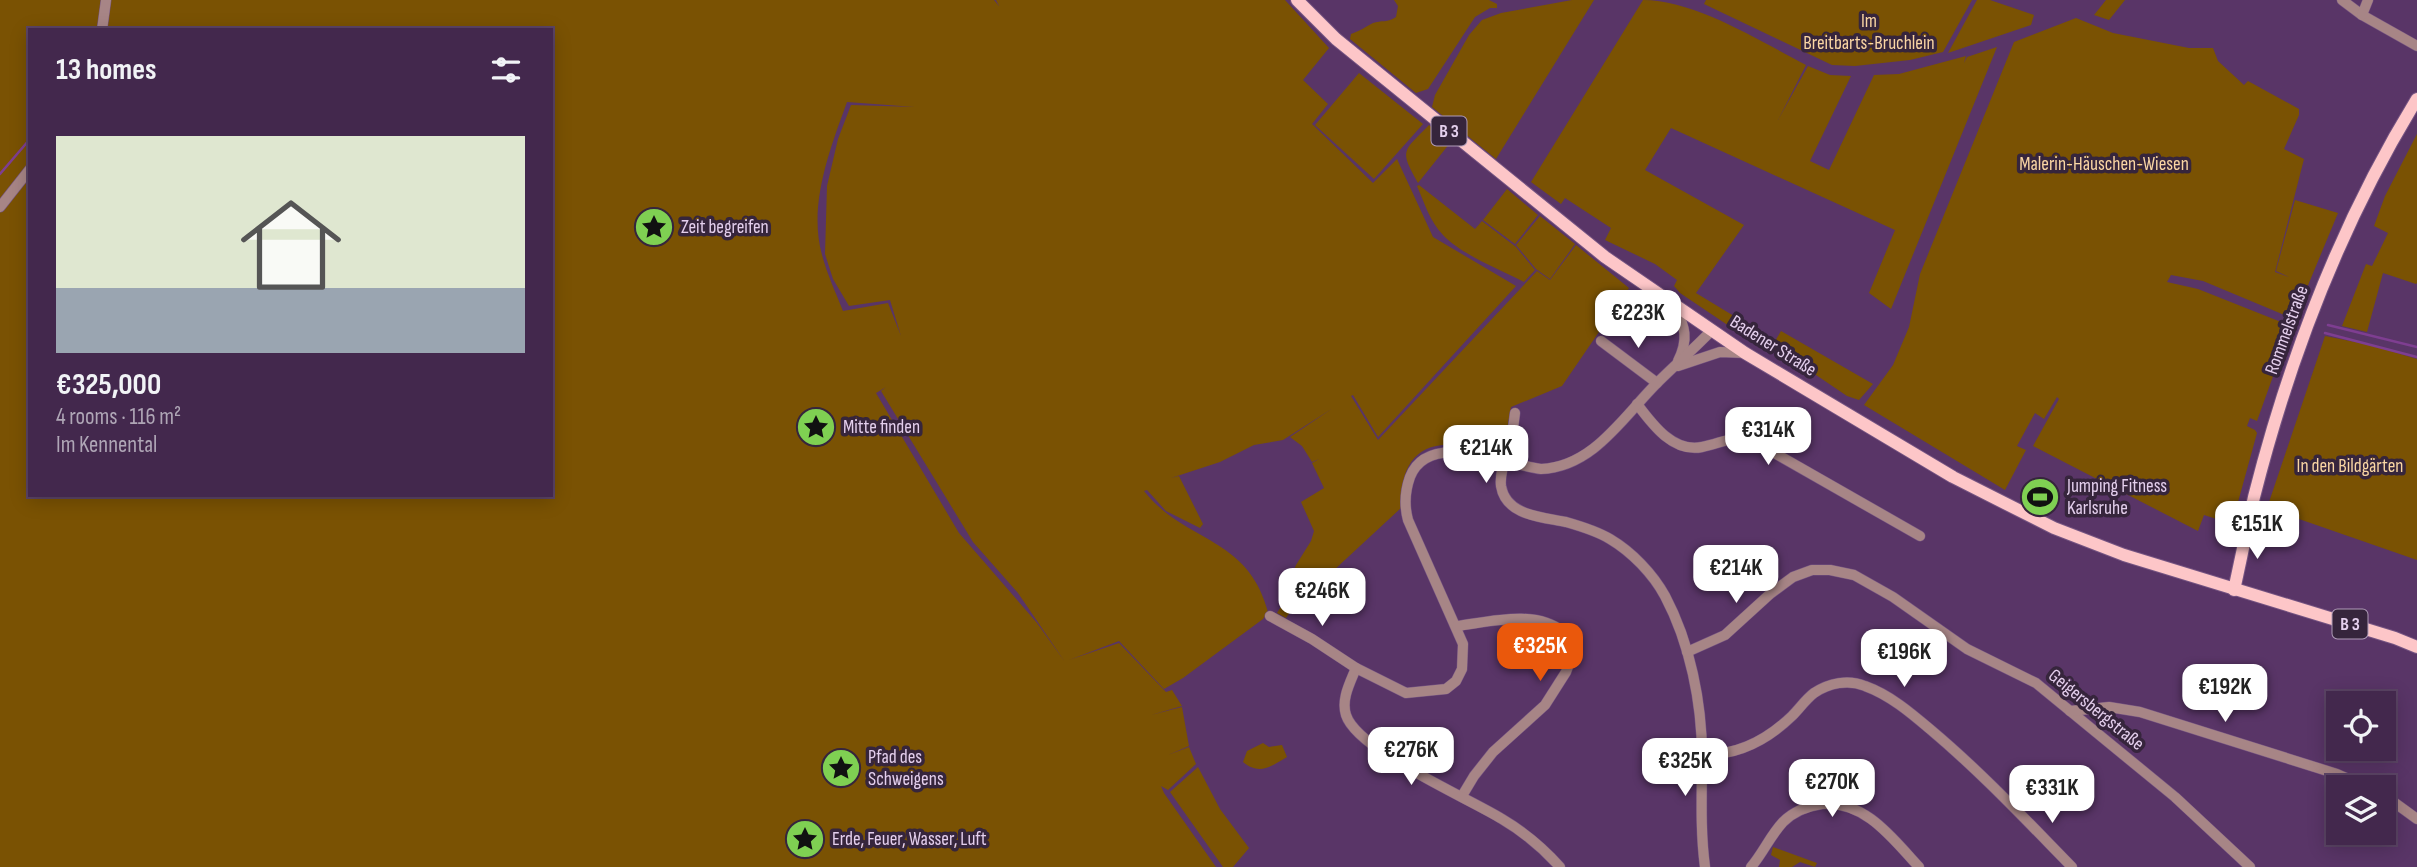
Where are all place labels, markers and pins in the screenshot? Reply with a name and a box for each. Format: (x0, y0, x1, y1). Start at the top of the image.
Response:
place icon: Zeit begreifen (633, 206, 675, 248)
place label: Zeit begreifen (681, 216, 769, 239)
pin: €223K (1589, 290, 1687, 350)
place icon: Mitte finden (795, 406, 837, 448)
pin: €314K (1719, 407, 1817, 467)
place label: Mitte finden (843, 416, 920, 439)
pin: €214K (1437, 426, 1535, 485)
place label: Jumping Fitness Karlsruhe (2066, 475, 2167, 520)
sports icon: Jumping Fitness Karlsruhe (2019, 476, 2061, 518)
pin: €151K (2208, 502, 2306, 561)
pin: €214K (1687, 546, 1785, 605)
pin: €246K (1273, 568, 1371, 628)
pin: €325K (1491, 624, 1589, 683)
pin: €196K (1855, 630, 1953, 689)
pin: €192K (2176, 664, 2274, 724)
pin: €276K (1362, 728, 1460, 787)
pin: €325K (1636, 738, 1734, 798)
place label: Pfad des Schweigens (868, 746, 944, 791)
place icon: Pfad des Schweigens (820, 747, 862, 789)
pin: €270K (1783, 760, 1881, 819)
pin: €331K (2003, 766, 2101, 825)
place icon: Erde, Feuer, Wasser, Luft (784, 818, 826, 860)
place label: Erde, Feuer, Wasser, Luft (832, 828, 987, 851)

